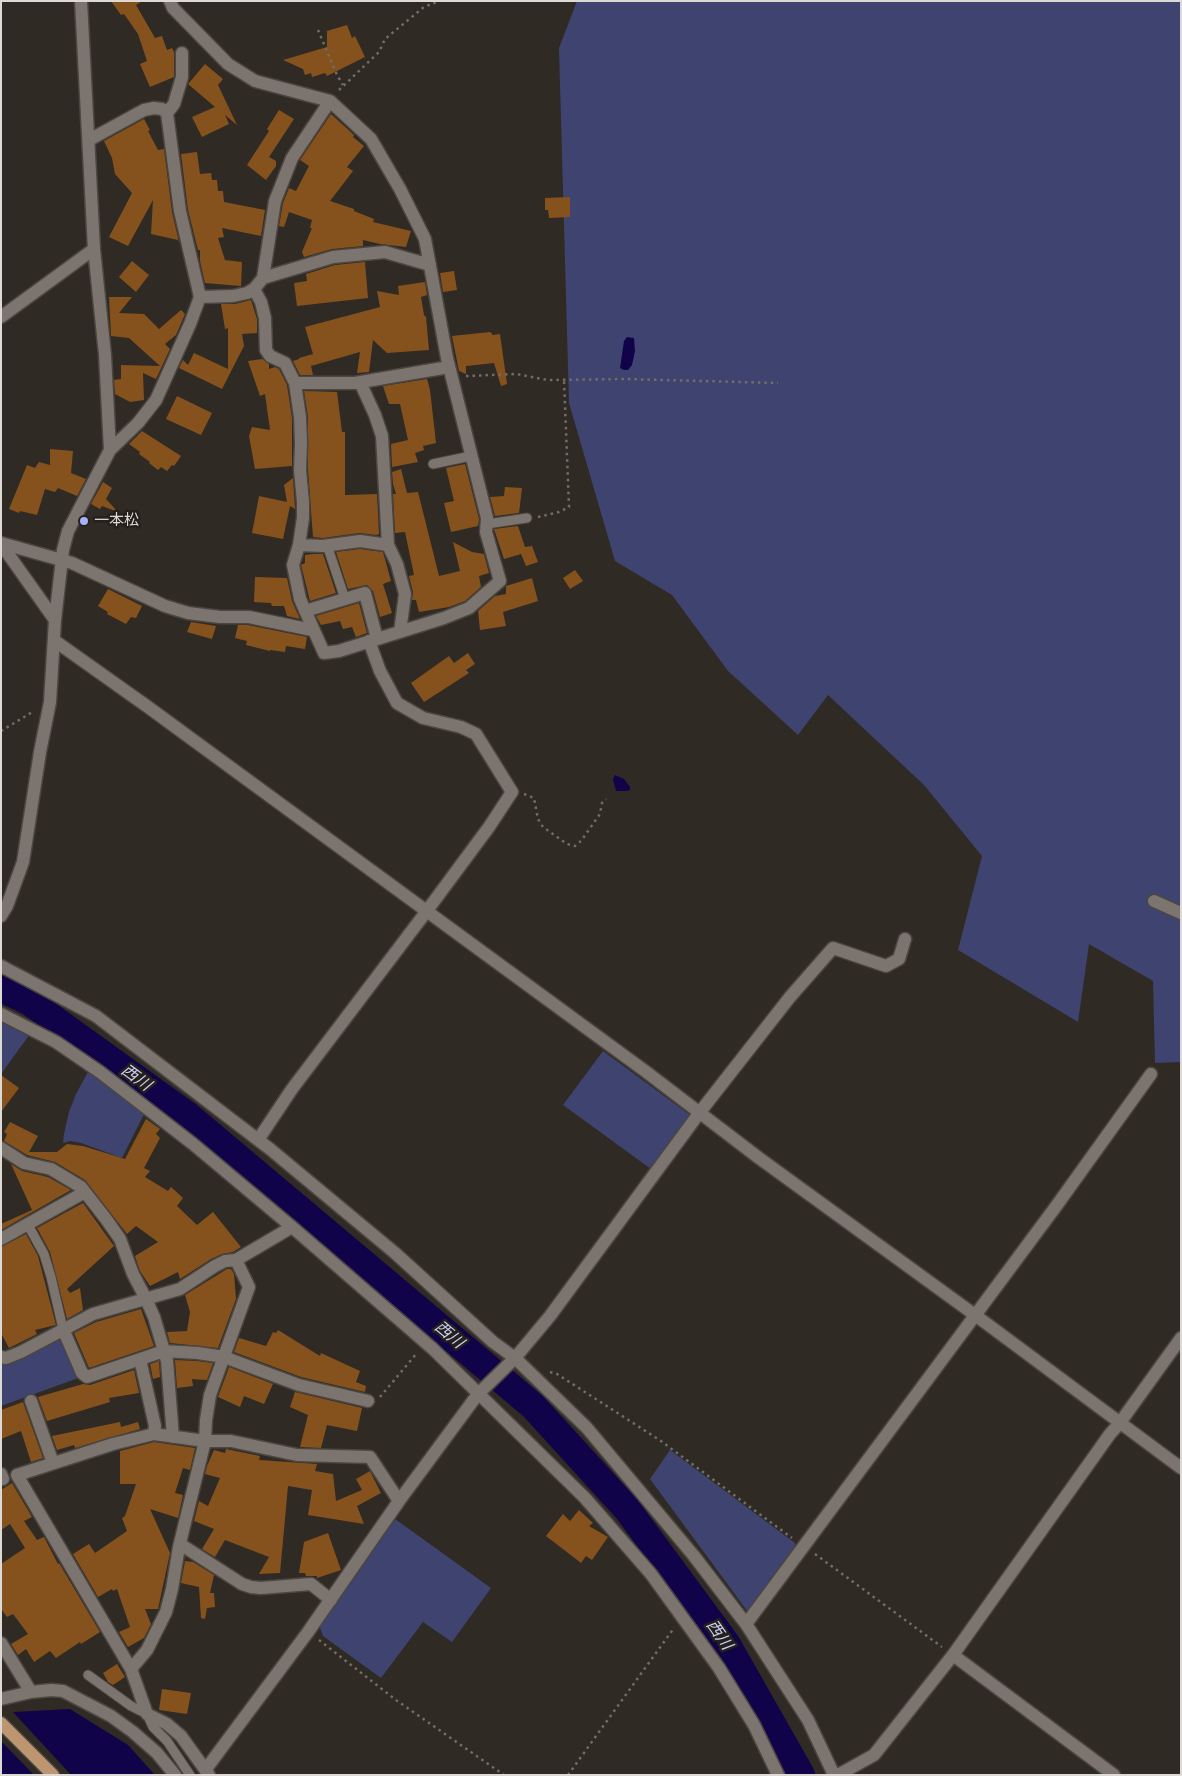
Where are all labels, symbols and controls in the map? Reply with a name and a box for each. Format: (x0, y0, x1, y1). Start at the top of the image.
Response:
place label: 一本松 (94, 512, 139, 530)
marker: 一本松 (78, 515, 90, 527)
water label: 西川 (117, 1061, 155, 1095)
water label: 西川 (431, 1317, 467, 1353)
water label: 西川 (702, 1616, 736, 1654)

